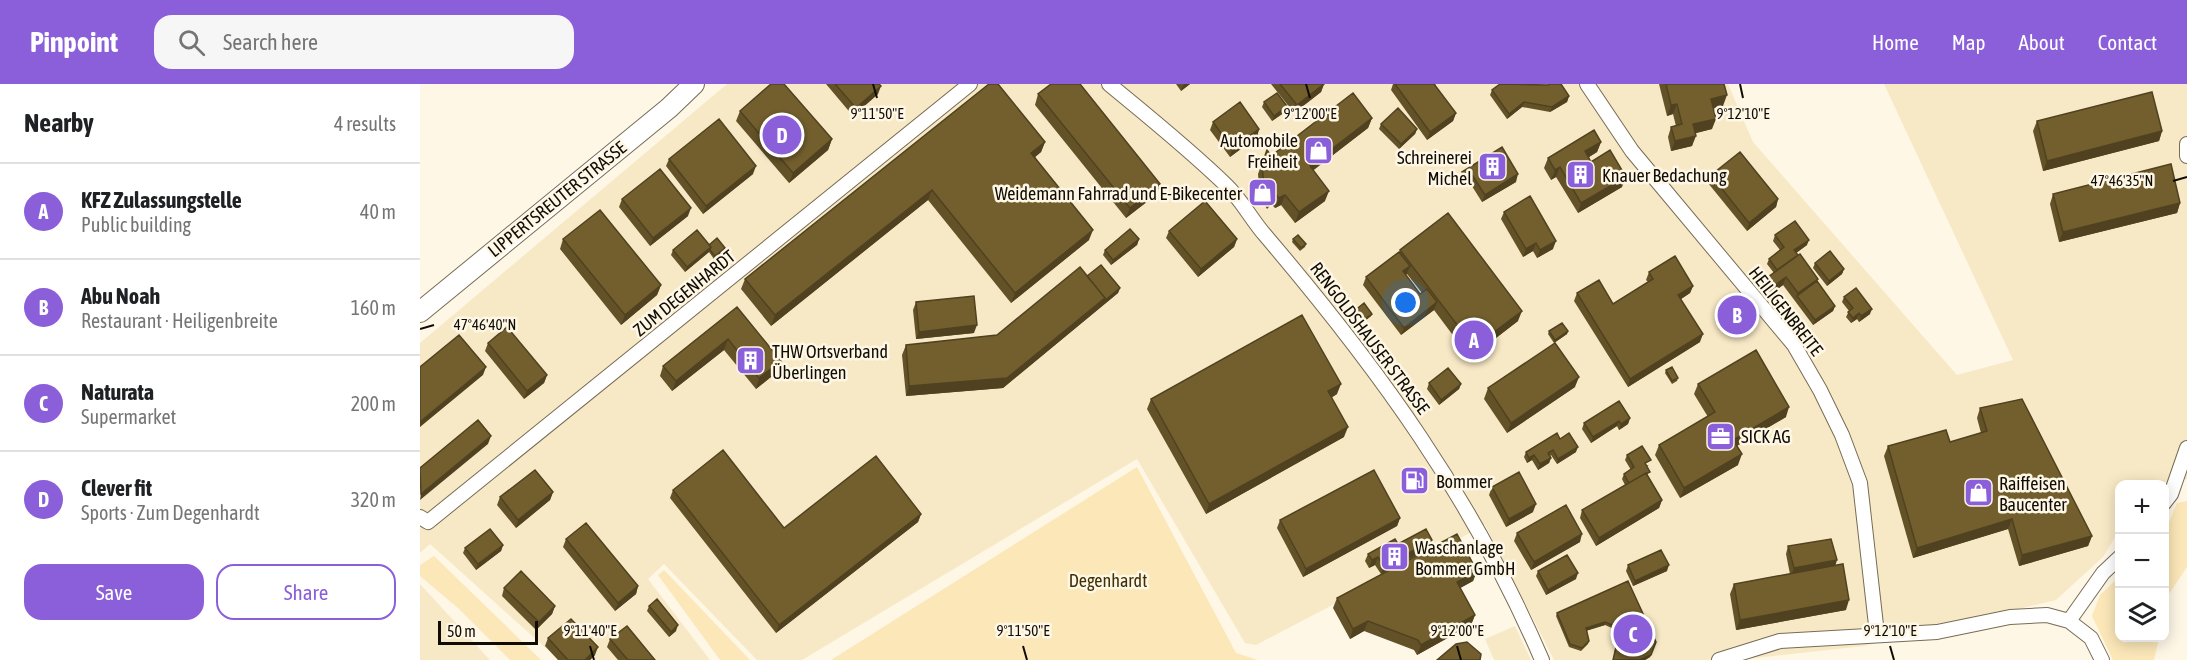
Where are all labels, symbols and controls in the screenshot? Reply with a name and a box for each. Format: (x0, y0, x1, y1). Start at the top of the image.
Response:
search box (154, 15, 574, 69)
text: Pinpoint (30, 26, 118, 58)
icon: search (175, 26, 208, 59)
text: Search here (223, 29, 318, 55)
text: Home (1872, 30, 1919, 54)
text: Map (1952, 30, 1986, 54)
text: About (2019, 30, 2065, 54)
text: Contact (2098, 30, 2157, 54)
text: 9°11'50"E (850, 105, 904, 122)
text: 9°12'00"E (1283, 105, 1337, 122)
text: 9°12'10"E (1716, 105, 1770, 122)
text: Nearby (24, 108, 94, 138)
text: 4 results (334, 112, 396, 135)
pin: D (762, 112, 802, 158)
place label: Automobile Freiheit (1220, 130, 1298, 172)
shop icon: Automobile Freiheit (1303, 134, 1335, 166)
street label: LIPPERTSREUTER STRASSE (484, 137, 631, 261)
place label: Schreinerei Michel (1397, 147, 1472, 189)
building icon: Schreinerei Michel (1477, 151, 1509, 183)
building icon: Knauer Bedachung (1565, 159, 1597, 191)
place label: Knauer Bedachung (1602, 165, 1727, 186)
text: 47°46'35"N (2091, 172, 2153, 189)
shop icon: Weidemann Fahrrad und E-Bikecenter (1247, 177, 1279, 209)
place label: Weidemann Fahrrad und E-Bikecenter (995, 183, 1243, 204)
text: KFZ Zulassungstelle (81, 187, 242, 213)
text: A (39, 200, 48, 223)
text: 40 m (360, 200, 396, 223)
text: Public building (81, 213, 191, 236)
street label: ZUM DEGENHARDT (629, 246, 739, 340)
street label: RENGOLDSHAUSER STRASSE (1306, 258, 1434, 418)
street label: HEILIGENBREITE (1745, 262, 1828, 360)
text: Abu Noah (81, 283, 160, 309)
your location (1391, 288, 1420, 317)
pin: B (1718, 292, 1756, 338)
text: B (39, 296, 48, 319)
text: 160 m (351, 296, 396, 319)
text: Restaurant · Heiligenbreite (81, 309, 278, 332)
text: 47°46'40"N (454, 316, 516, 333)
pin: A (1454, 318, 1494, 362)
place label: THW Ortsverband Überlingen (772, 341, 888, 383)
building icon: THW Ortsverband Überlingen (735, 345, 767, 377)
text: Naturata (81, 379, 154, 405)
text: C (39, 392, 48, 415)
text: 200 m (351, 392, 396, 415)
text: Supermarket (81, 405, 176, 428)
office icon: SICK AG (1704, 420, 1736, 452)
place label: SICK AG (1741, 426, 1791, 447)
fuel station icon: Bommer (1399, 465, 1431, 497)
place label: Bommer (1436, 471, 1493, 492)
place label: Raiffeisen Baucenter (1999, 473, 2067, 515)
text: Clever fit (81, 475, 152, 501)
shop icon: Raiffeisen Baucenter (1962, 477, 1994, 509)
map controls (2115, 480, 2169, 642)
button: + (2115, 480, 2169, 534)
text: D (38, 488, 49, 511)
text: 320 m (351, 488, 396, 511)
text: Sports · Zum Degenhardt (81, 501, 260, 524)
button: − (2115, 534, 2169, 588)
place label: Waschanlage Bommer GmbH (1415, 537, 1515, 579)
building icon: Waschanlage Bommer GmbH (1378, 541, 1410, 573)
button: Save (24, 564, 204, 620)
button: Share (216, 564, 396, 620)
park label: Degenhardt (1069, 570, 1147, 591)
button: layers (2115, 588, 2169, 642)
pin: C (1614, 612, 1652, 656)
scale bar (438, 618, 538, 646)
text: 50 m (447, 622, 476, 640)
text: 9°11'40"E (563, 622, 617, 639)
text: 9°11'50"E (996, 622, 1050, 639)
text: 9°12'00"E (1430, 622, 1484, 639)
text: 9°12'10"E (1863, 622, 1917, 639)

